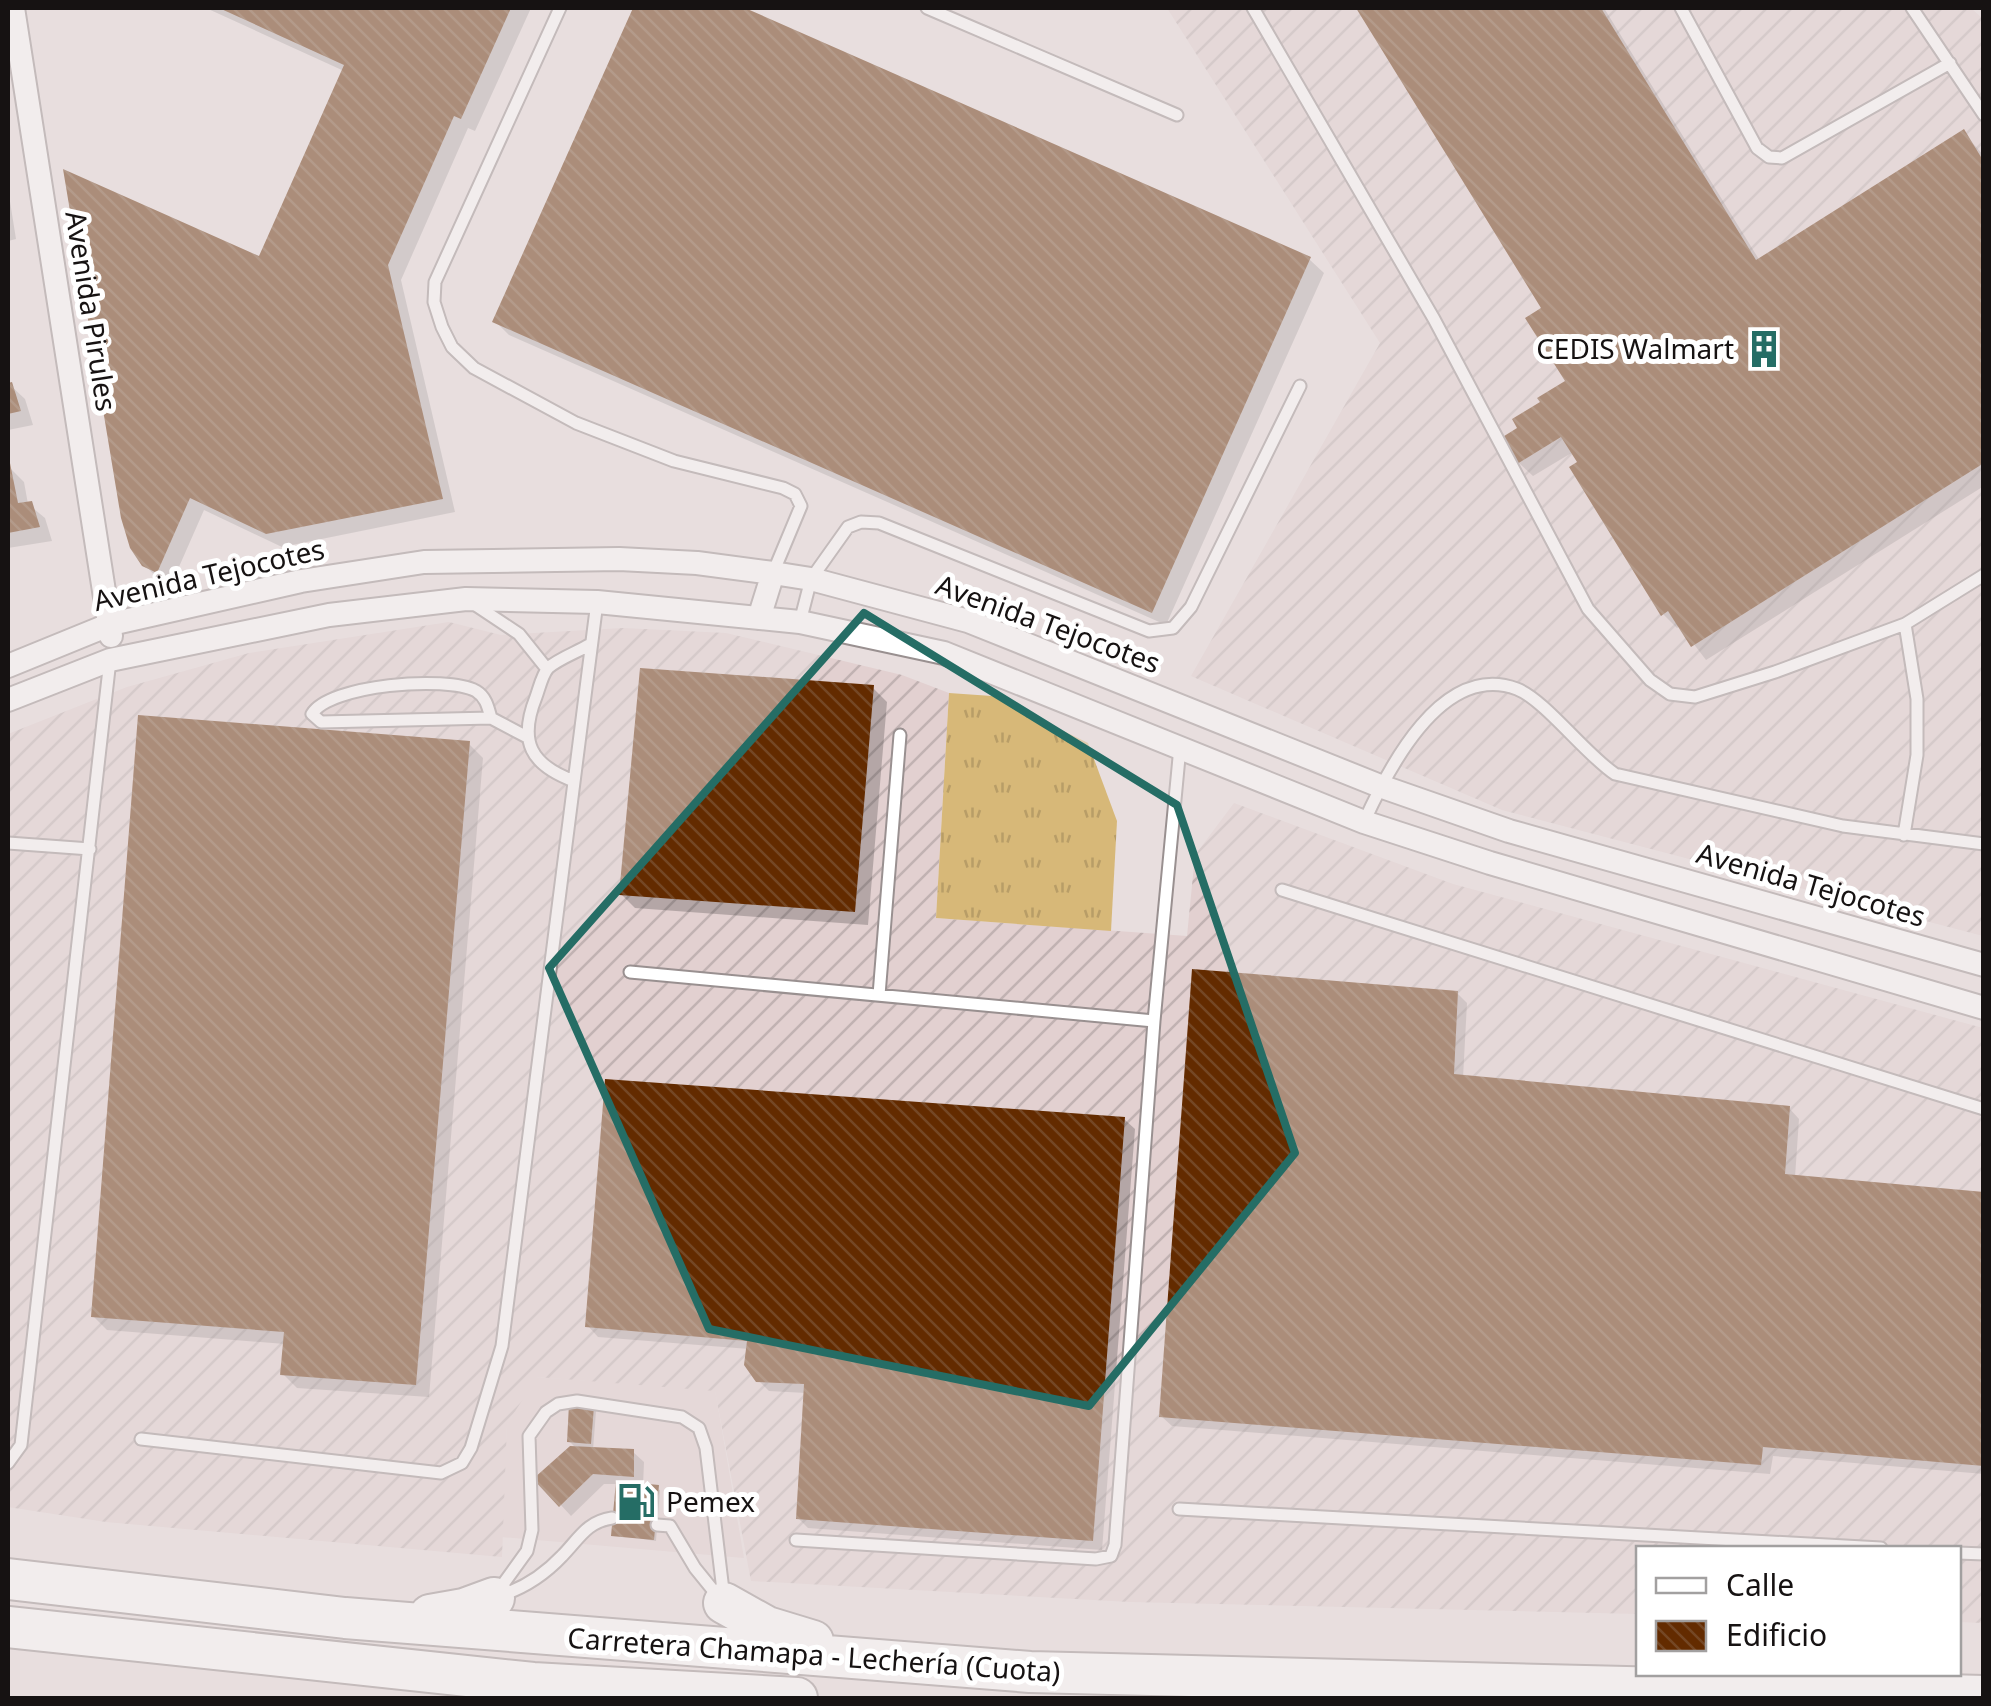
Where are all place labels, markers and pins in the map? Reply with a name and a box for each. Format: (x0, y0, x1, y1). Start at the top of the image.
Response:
building icon: CEDIS Walmart (1743, 328, 1785, 370)
place label: CEDIS Walmart (1536, 329, 1734, 367)
fuel station icon: Pemex (615, 1481, 657, 1523)
place label: Pemex (666, 1482, 755, 1520)

